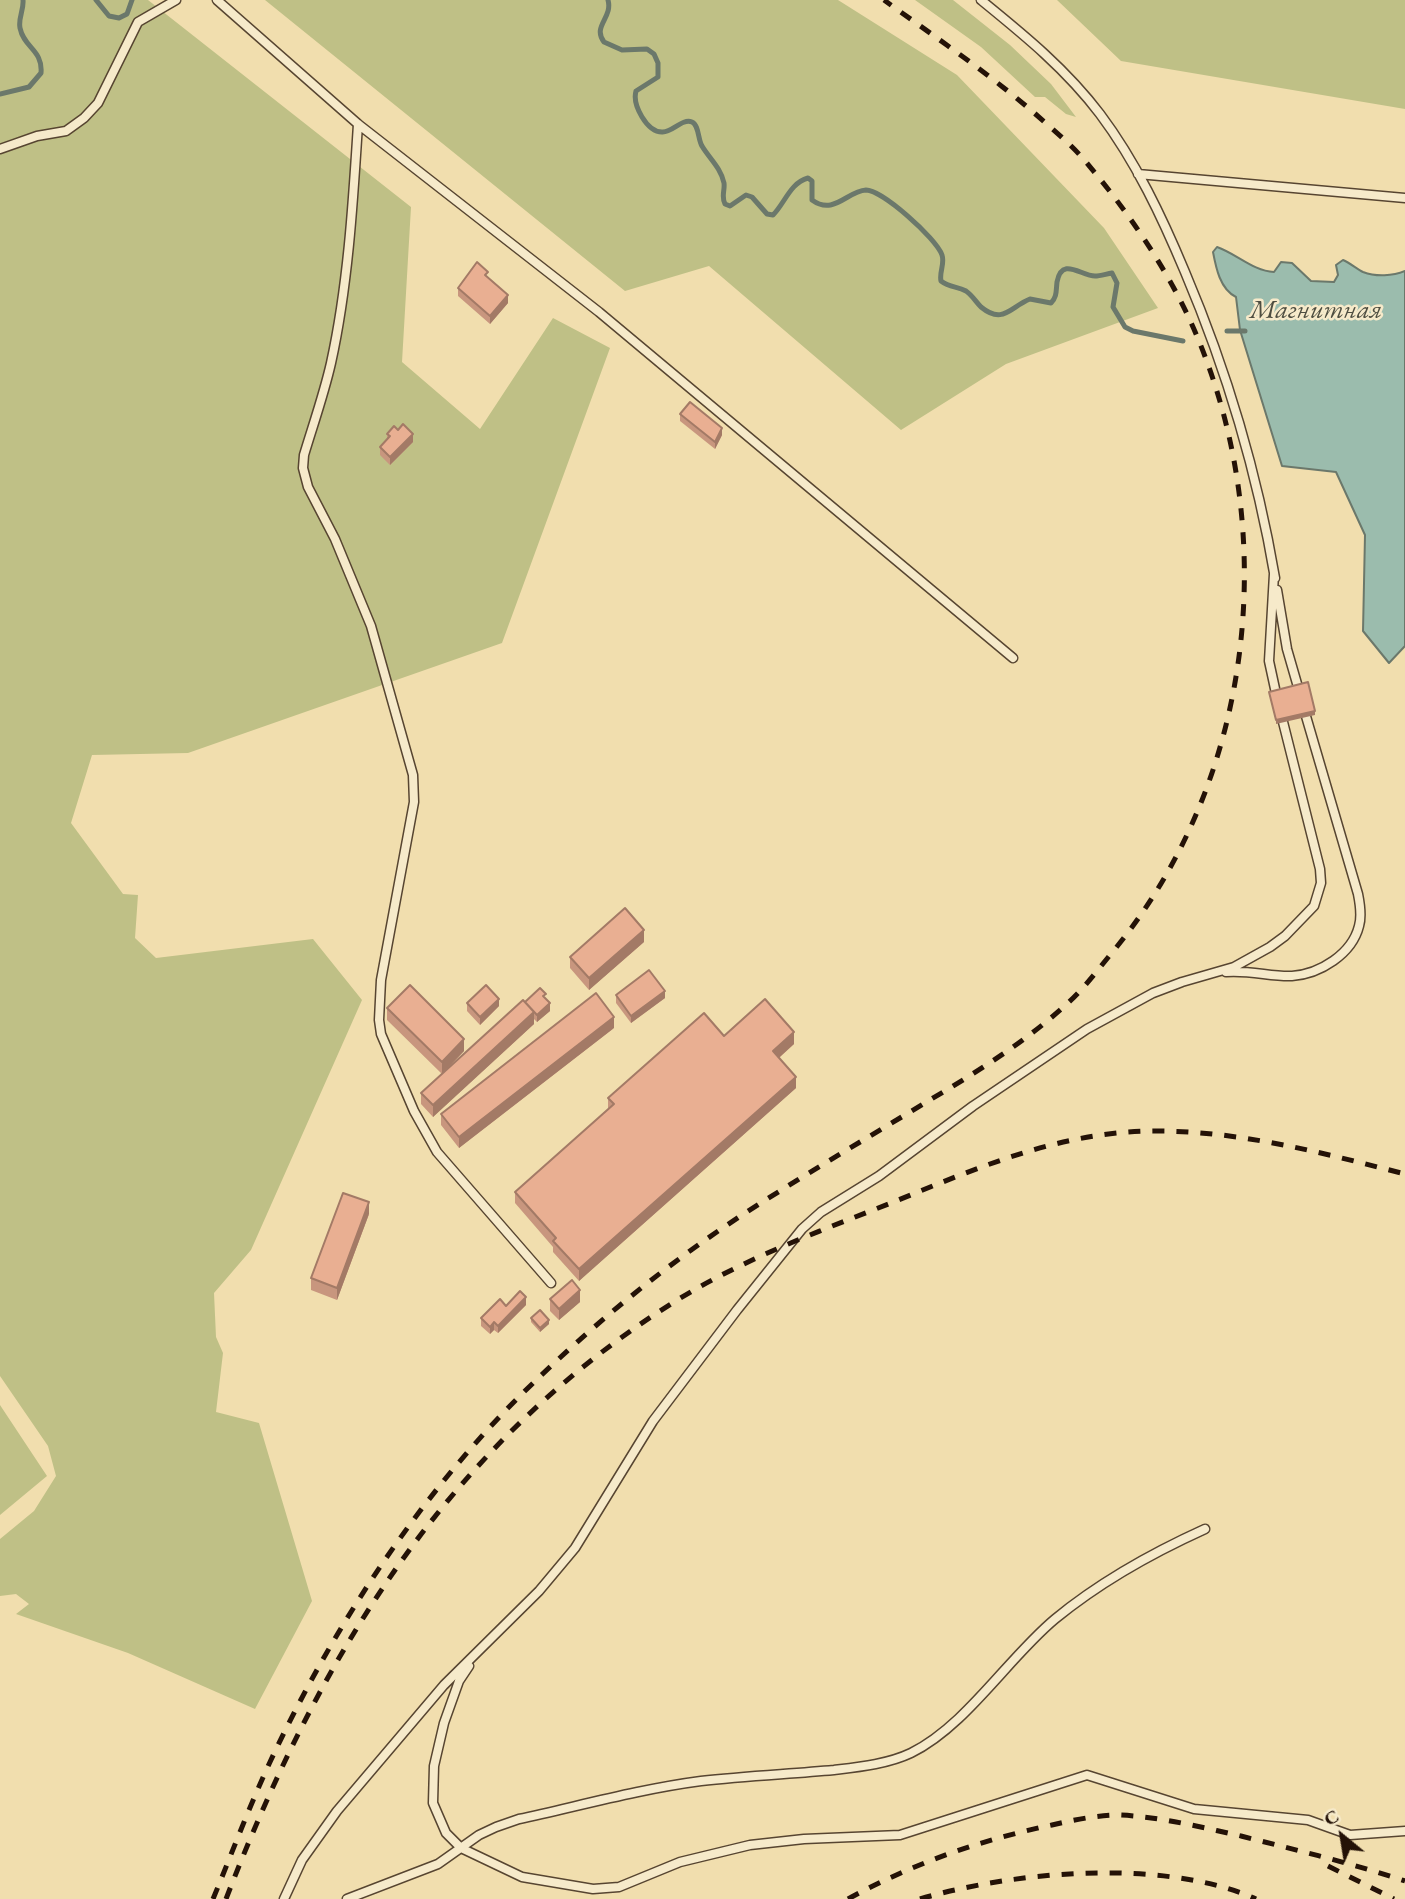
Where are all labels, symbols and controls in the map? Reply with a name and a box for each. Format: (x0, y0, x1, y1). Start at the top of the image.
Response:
water label: Магнитная (1250, 295, 1382, 327)
north arrow (1307, 1801, 1377, 1871)
text: С (1319, 1803, 1343, 1832)

